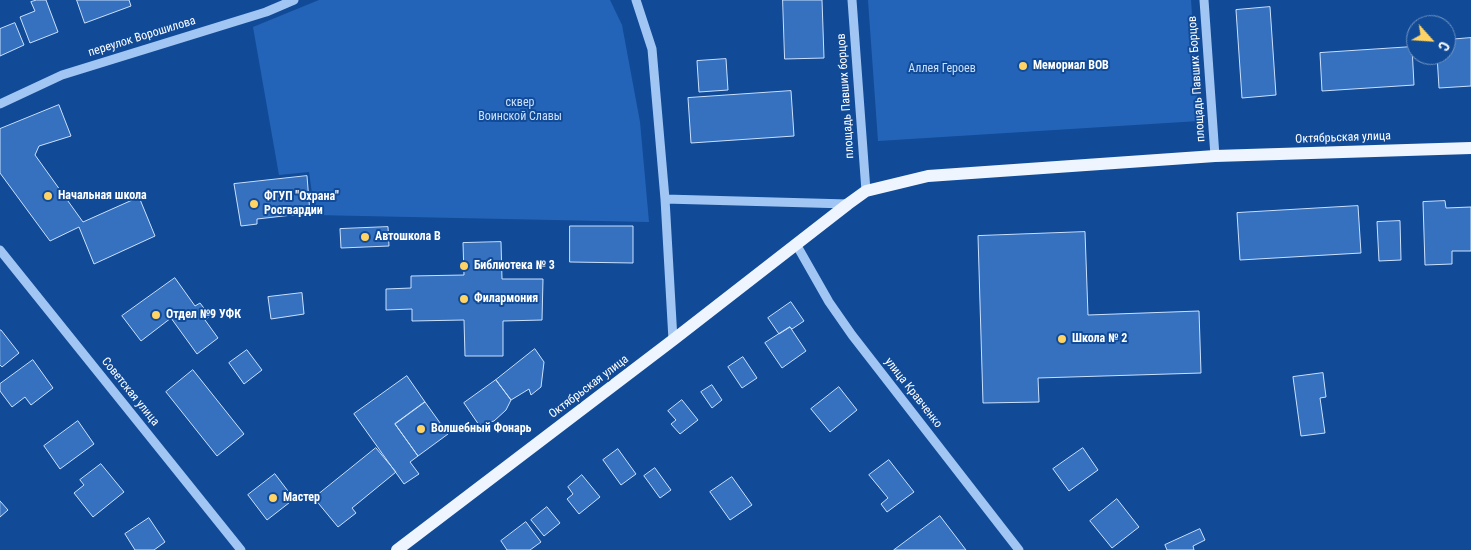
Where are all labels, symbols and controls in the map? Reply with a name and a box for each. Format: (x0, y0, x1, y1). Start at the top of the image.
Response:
street label: переулок Ворошилова (87, 14, 197, 60)
street label: площадь Павших Борцов (1185, 15, 1209, 143)
north arrow (1406, 15, 1456, 65)
street label: площадь Павших борцов (834, 33, 858, 159)
text: С (1435, 39, 1453, 53)
place label: Мемориал ВОВ (1033, 59, 1109, 73)
marker: Мемориал ВОВ (1017, 60, 1029, 72)
park label: Аллея Героев (908, 62, 976, 76)
park label: сквер Воинской Славы (478, 96, 562, 124)
street label: Октябрьская улица (1295, 129, 1391, 147)
place label: Начальная школа (58, 189, 147, 203)
marker: Начальная школа (42, 190, 54, 202)
place label: ФГУП "Охрана" Росгвардии (264, 190, 339, 218)
marker: ФГУП "Охрана" Росгвардии (248, 198, 260, 210)
place label: Автошкола В (375, 230, 441, 244)
marker: Автошкола В (359, 231, 371, 243)
place label: Библиотека № 3 (474, 259, 555, 273)
marker: Библиотека № 3 (458, 260, 470, 272)
place label: Филармония (474, 292, 538, 306)
marker: Филармония (458, 293, 470, 305)
place label: Отдел №9 УФК (166, 308, 241, 322)
marker: Отдел №9 УФК (150, 309, 162, 321)
place label: Школа № 2 (1072, 332, 1127, 346)
marker: Школа № 2 (1056, 333, 1068, 345)
street label: Октябрьская улица (546, 352, 632, 422)
street label: Советская улица (98, 355, 162, 429)
street label: улица Кравченко (881, 355, 945, 431)
place label: Волшебный Фонарь (431, 422, 532, 436)
marker: Волшебный Фонарь (415, 423, 427, 435)
place label: Мастер (283, 491, 320, 505)
marker: Мастер (267, 492, 279, 504)

